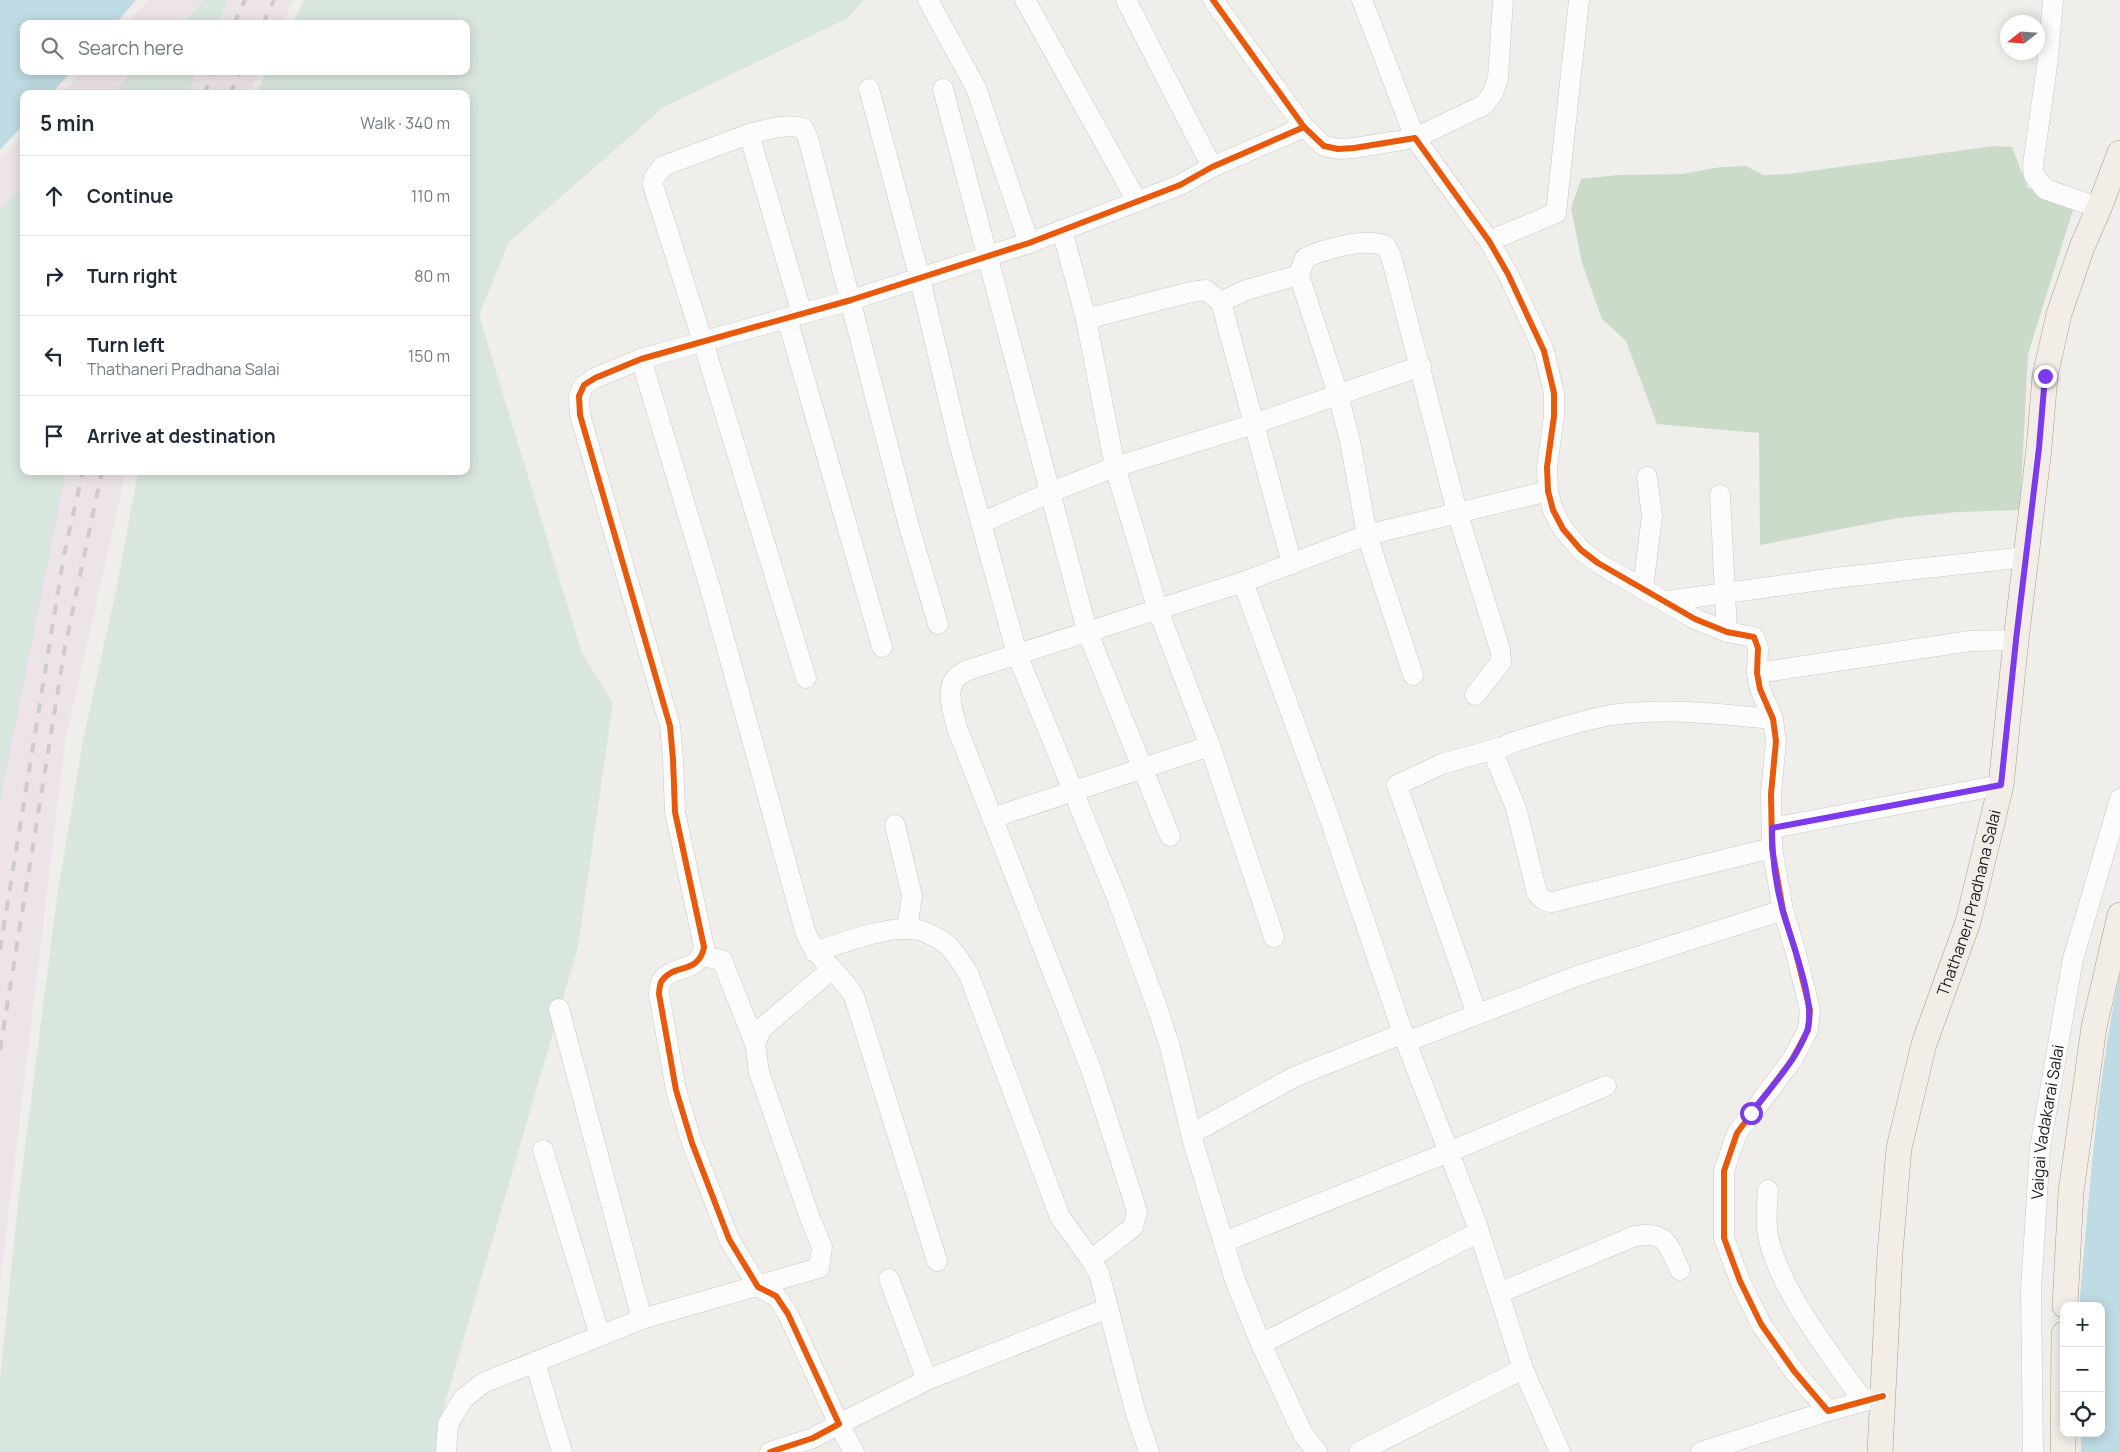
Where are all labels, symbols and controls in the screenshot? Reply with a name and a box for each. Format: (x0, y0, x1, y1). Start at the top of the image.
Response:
north arrow (2000, 15, 2045, 60)
search box (20, 20, 470, 75)
icon: search (38, 34, 66, 62)
text: Search here (78, 35, 184, 61)
text: 5 min (40, 109, 94, 137)
text: Walk · 340 m (360, 112, 450, 134)
icon: ahead (40, 182, 68, 210)
text: Continue (87, 183, 173, 209)
text: 110 m (411, 185, 450, 207)
icon: right (40, 262, 68, 290)
text: Turn right (87, 263, 177, 289)
text: 80 m (414, 265, 450, 287)
text: Turn left (87, 332, 165, 358)
icon: left (40, 342, 68, 370)
text: 150 m (408, 345, 450, 367)
text: Thathaneri Pradhana Salai (87, 358, 280, 380)
route end (2034, 365, 2057, 388)
icon: arrive (40, 422, 68, 450)
text: Arrive at destination (87, 423, 276, 449)
street label: Thathaneri Pradhana Salai (1931, 807, 2006, 999)
street label: Vaigai Vadakarai Salai (2026, 1043, 2069, 1200)
route start (1740, 1102, 1763, 1125)
map controls (2060, 1302, 2105, 1437)
button: + (2060, 1302, 2105, 1347)
button: − (2060, 1347, 2105, 1392)
button: locate (2060, 1392, 2105, 1437)

